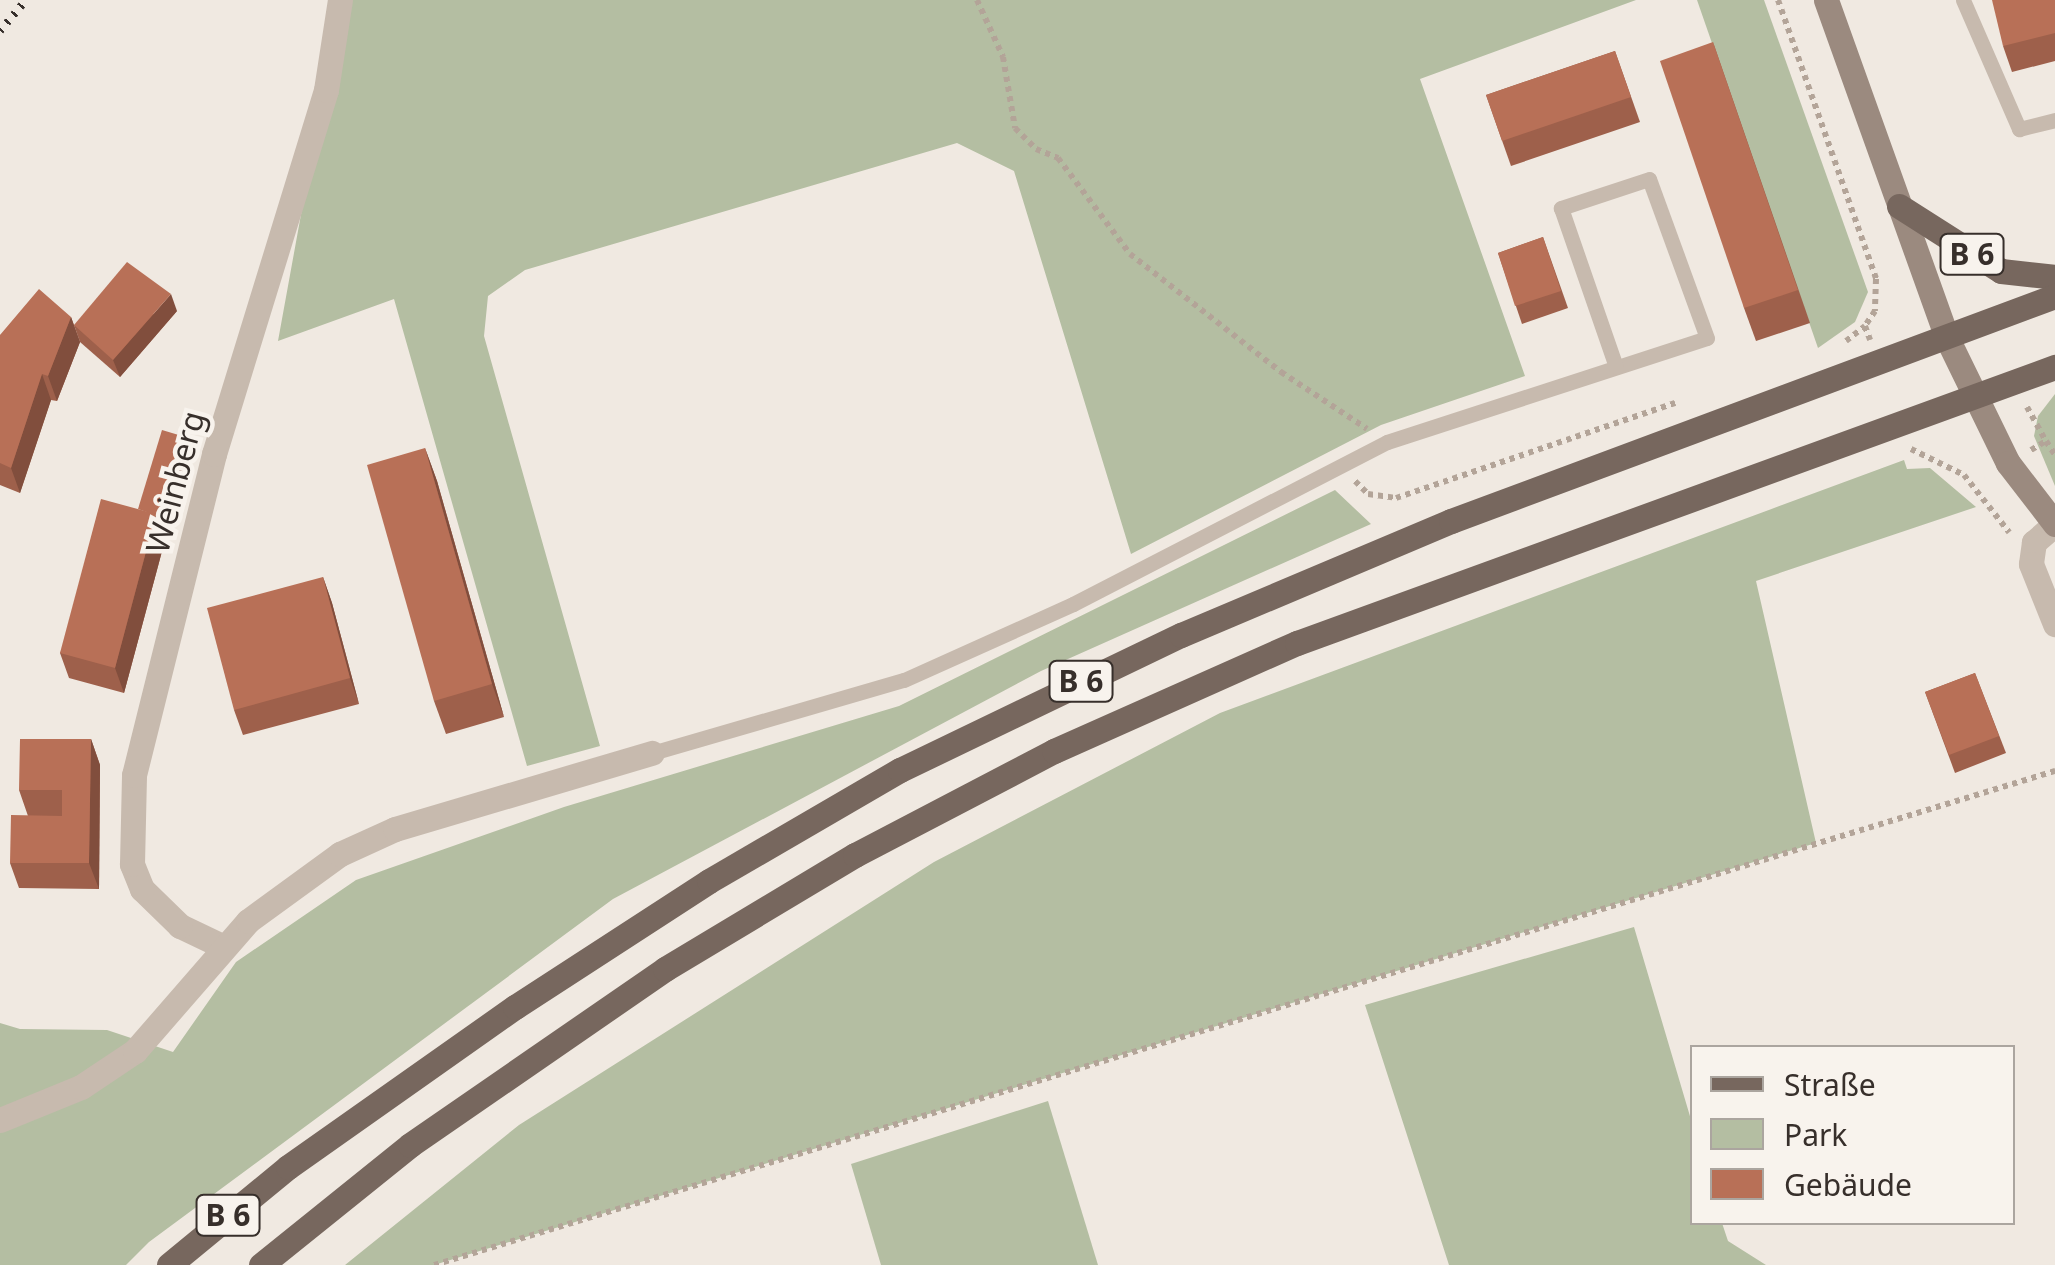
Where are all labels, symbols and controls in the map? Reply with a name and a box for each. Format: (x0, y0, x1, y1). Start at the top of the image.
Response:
road number: B 6 (1940, 229, 2004, 279)
street label: Weinberg (138, 407, 212, 557)
road number: B 6 (1048, 656, 1114, 706)
legend (1690, 1045, 2015, 1225)
text: Straße (1784, 1064, 1876, 1105)
text: Park (1784, 1114, 1847, 1155)
text: Gebäude (1784, 1164, 1912, 1205)
road number: B 6 (196, 1190, 260, 1240)

